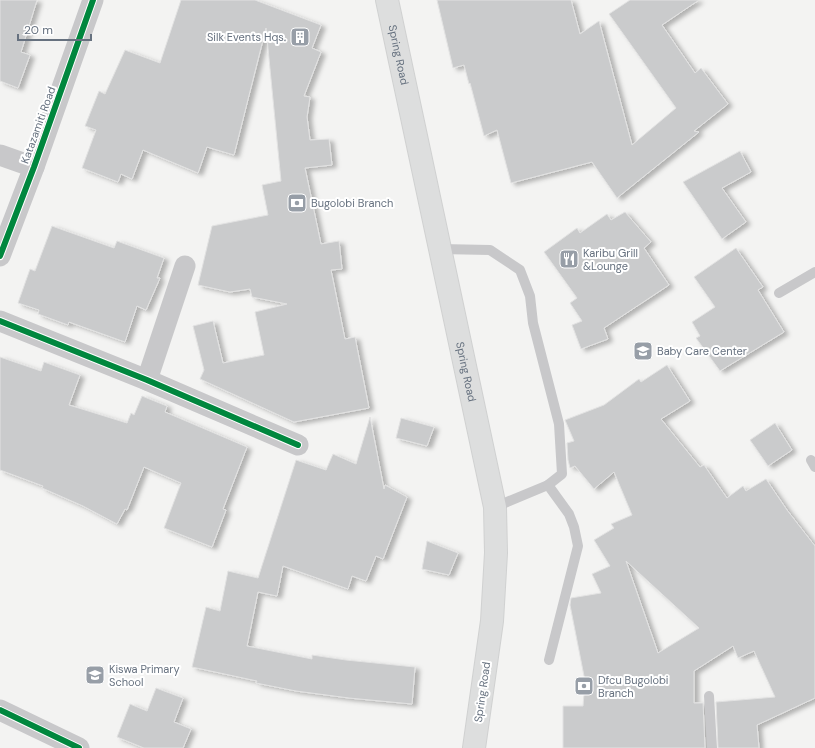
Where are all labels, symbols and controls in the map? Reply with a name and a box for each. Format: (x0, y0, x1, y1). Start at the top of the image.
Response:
scale bar (18, 16, 91, 42)
text: 20 m (24, 22, 53, 38)
street label: Spring Road (385, 23, 412, 86)
building icon: Silk Events Hqs. (289, 26, 311, 48)
place label: Silk Events Hqs. (207, 30, 286, 44)
street label: Katazamiti Road (18, 84, 59, 166)
bank icon: Bugolobi Branch (286, 192, 308, 214)
place label: Bugolobi Branch (311, 196, 393, 210)
place label: Karibu Grill &Lounge (583, 246, 638, 273)
restaurant icon: Karibu Grill &Lounge (558, 248, 580, 270)
street label: Spring Road (453, 340, 479, 403)
school or university icon: Baby Care Center (632, 340, 654, 362)
place label: Baby Care Center (657, 344, 747, 358)
street label: Spring Road (471, 661, 493, 723)
place label: Kiswa Primary School (109, 662, 180, 689)
school or university icon: Kiswa Primary School (84, 664, 106, 686)
place label: Dfcu Bugolobi Branch (598, 673, 669, 700)
bank icon: Dfcu Bugolobi Branch (573, 675, 595, 697)

